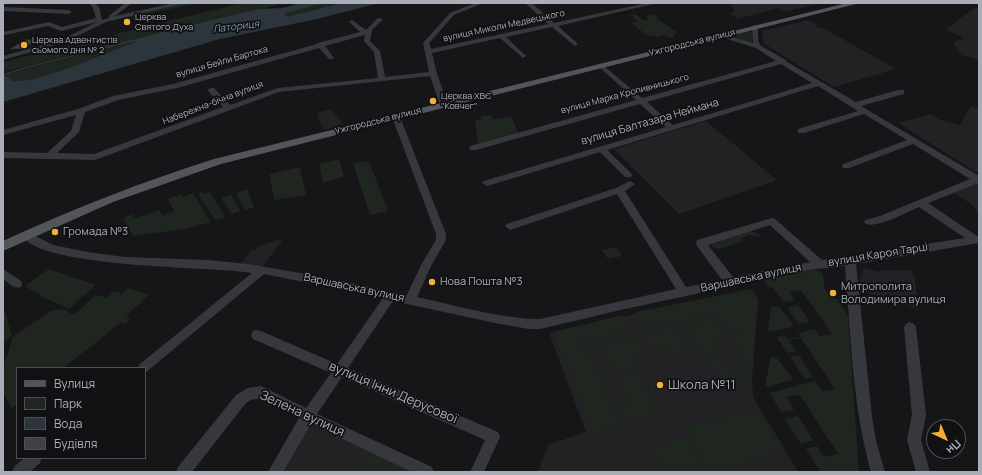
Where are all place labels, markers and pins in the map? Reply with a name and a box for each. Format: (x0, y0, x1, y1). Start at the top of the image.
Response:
place label: Церква Святого Духа (135, 12, 193, 33)
marker: Церква Святого Духа (122, 17, 132, 27)
place label: Церква Адвентистів сьомого дня № 2 (32, 35, 118, 56)
marker: Церква Адвентистів сьомого дня № 2 (19, 40, 29, 50)
place label: Церква ХВЄ "Ковчег" (441, 91, 492, 112)
marker: Церква ХВЄ "Ковчег" (428, 96, 438, 106)
place label: Громада №3 (63, 225, 128, 239)
marker: Громада №3 (50, 227, 60, 237)
place label: Нова Пошта №3 (440, 275, 523, 289)
marker: Нова Пошта №3 (427, 277, 437, 287)
place label: Митрополита Володимира вулиця (841, 280, 946, 306)
marker: Митрополита Володимира вулиця (828, 288, 838, 298)
place label: Школа №11 (668, 377, 736, 393)
marker: Школа №11 (655, 380, 665, 390)

